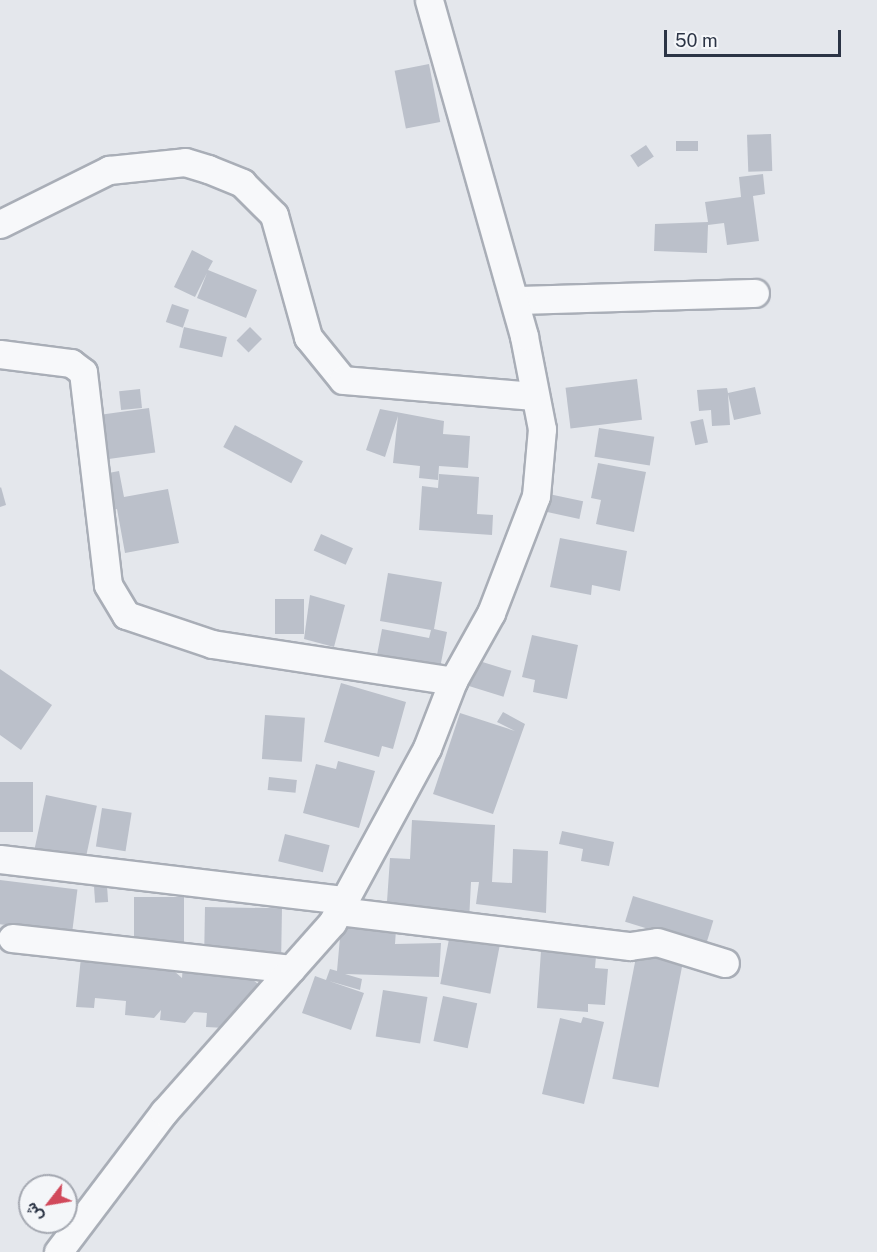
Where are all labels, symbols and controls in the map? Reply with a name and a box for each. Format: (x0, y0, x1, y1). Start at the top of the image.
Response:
scale bar (667, 18, 844, 56)
text: 50 m (675, 30, 718, 51)
north arrow (18, 1174, 78, 1234)
text: ش (21, 1199, 47, 1226)

